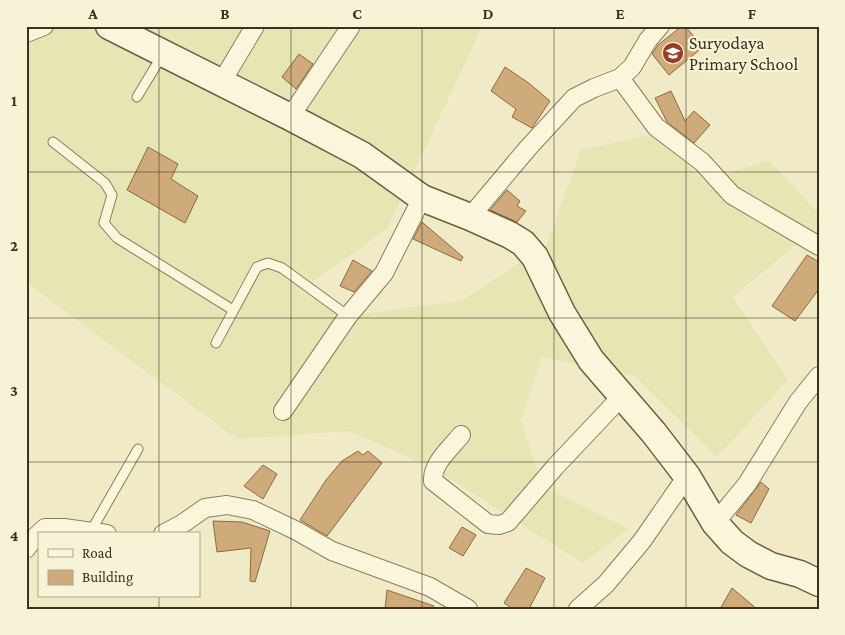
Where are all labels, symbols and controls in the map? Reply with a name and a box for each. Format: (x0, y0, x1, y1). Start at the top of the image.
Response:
text: A (87, 5, 98, 22)
text: B (220, 5, 230, 22)
text: C (352, 5, 362, 22)
text: D (482, 5, 494, 22)
text: E (615, 5, 625, 22)
text: F (748, 5, 757, 22)
place label: Suryodaya Primary School (689, 33, 798, 74)
school or university icon: Suryodaya Primary School (661, 41, 685, 65)
text: 1 (11, 92, 17, 109)
text: 2 (10, 237, 18, 254)
text: 3 (10, 382, 18, 399)
text: 4 (10, 527, 19, 544)
legend (38, 532, 200, 598)
text: Road (82, 545, 113, 561)
text: Building (82, 569, 133, 586)

